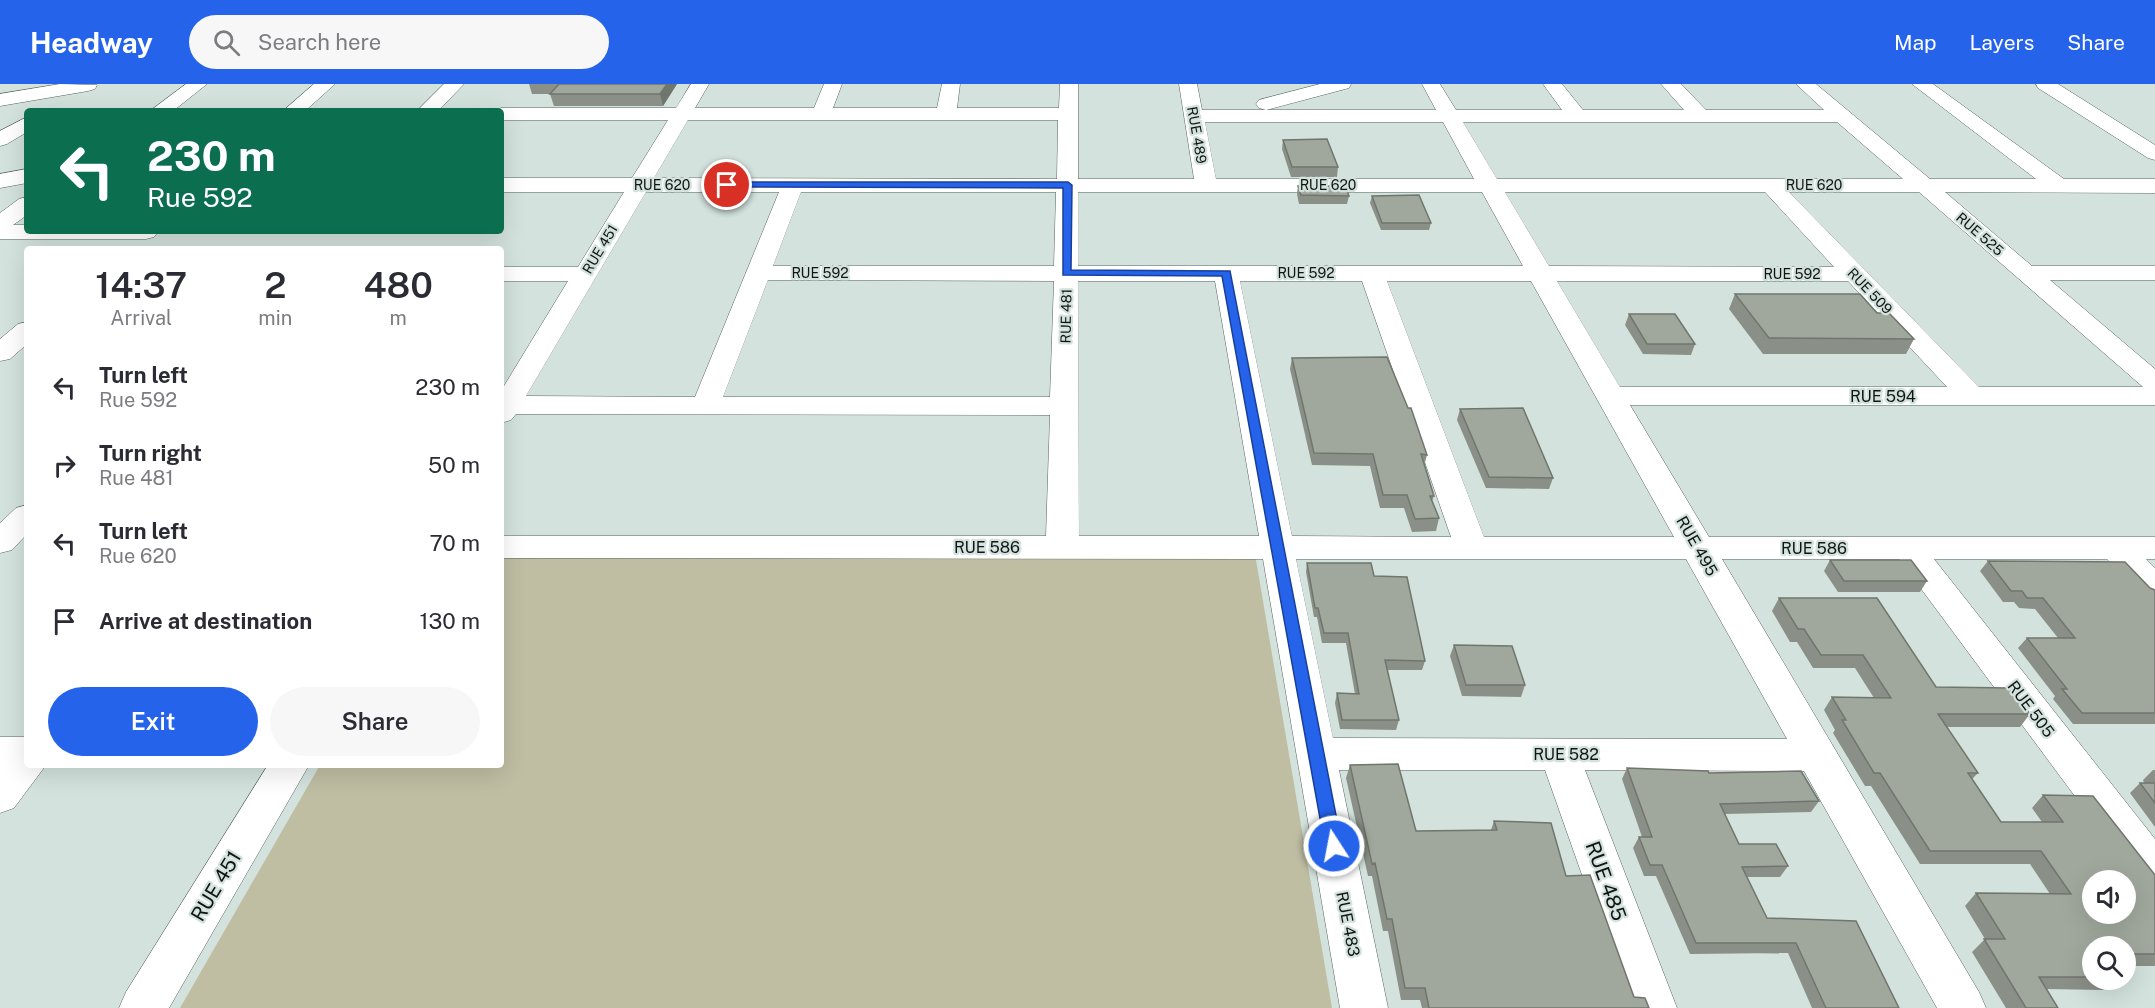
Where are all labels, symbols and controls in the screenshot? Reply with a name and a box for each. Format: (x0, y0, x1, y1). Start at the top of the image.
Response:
search box (189, 15, 609, 69)
text: Headway (30, 26, 153, 59)
icon: search (210, 26, 243, 59)
text: Search here (258, 29, 381, 55)
text: Map (1894, 30, 1937, 55)
text: Layers (1970, 30, 2034, 55)
text: Share (2067, 30, 2125, 55)
street label: RUE 489 (1184, 105, 1210, 165)
text: 230 m (147, 131, 276, 180)
icon: left (48, 132, 126, 210)
pin (701, 159, 752, 210)
icon: arrive (710, 168, 743, 201)
street label: RUE 620 (634, 177, 690, 193)
street label: RUE 620 (1300, 177, 1356, 193)
street label: RUE 620 (1786, 177, 1842, 193)
text: Rue 592 (147, 181, 253, 213)
street label: RUE 525 (1953, 209, 2007, 259)
street label: RUE 451 (579, 222, 621, 276)
text: 14:37 (95, 264, 187, 306)
text: 2 (264, 264, 286, 306)
text: 480 (363, 264, 433, 306)
street label: RUE 592 (791, 265, 849, 281)
street label: RUE 592 (1277, 265, 1335, 281)
street label: RUE 509 (1844, 265, 1896, 317)
street label: RUE 592 (1763, 266, 1821, 282)
street label: RUE 481 (1058, 289, 1074, 343)
text: Arrival (110, 306, 172, 330)
text: min (258, 306, 292, 330)
text: m (389, 306, 407, 330)
text: Turn left (99, 362, 188, 388)
icon: left (48, 371, 81, 404)
text: 230 m (415, 374, 480, 400)
street label: RUE 594 (1850, 387, 1916, 406)
text: Rue 592 (99, 388, 177, 412)
text: Turn right (99, 440, 202, 466)
icon: right (48, 449, 81, 482)
text: 50 m (428, 452, 480, 478)
text: Rue 481 (99, 466, 174, 490)
street label: RUE 495 (1672, 513, 1722, 579)
text: Turn left (99, 518, 188, 544)
icon: left (48, 527, 81, 560)
text: 70 m (429, 530, 480, 556)
street label: RUE 586 (954, 538, 1020, 557)
street label: RUE 586 (1781, 539, 1847, 558)
text: Rue 620 (99, 544, 177, 568)
icon: arrive (48, 605, 81, 638)
text: Arrive at destination (99, 608, 312, 634)
text: 130 m (419, 608, 480, 634)
street label: RUE 505 (2004, 677, 2058, 741)
button: Exit (48, 687, 258, 756)
button: Share (270, 687, 480, 756)
street label: RUE 582 (1533, 745, 1599, 764)
position arrow (1302, 814, 1366, 878)
street label: RUE 485 (1581, 838, 1631, 924)
street label: RUE 451 (186, 846, 246, 926)
map controls (2082, 870, 2136, 990)
button: sound (2082, 870, 2136, 924)
street label: RUE 483 (1332, 890, 1364, 958)
button: search (2082, 936, 2136, 990)

